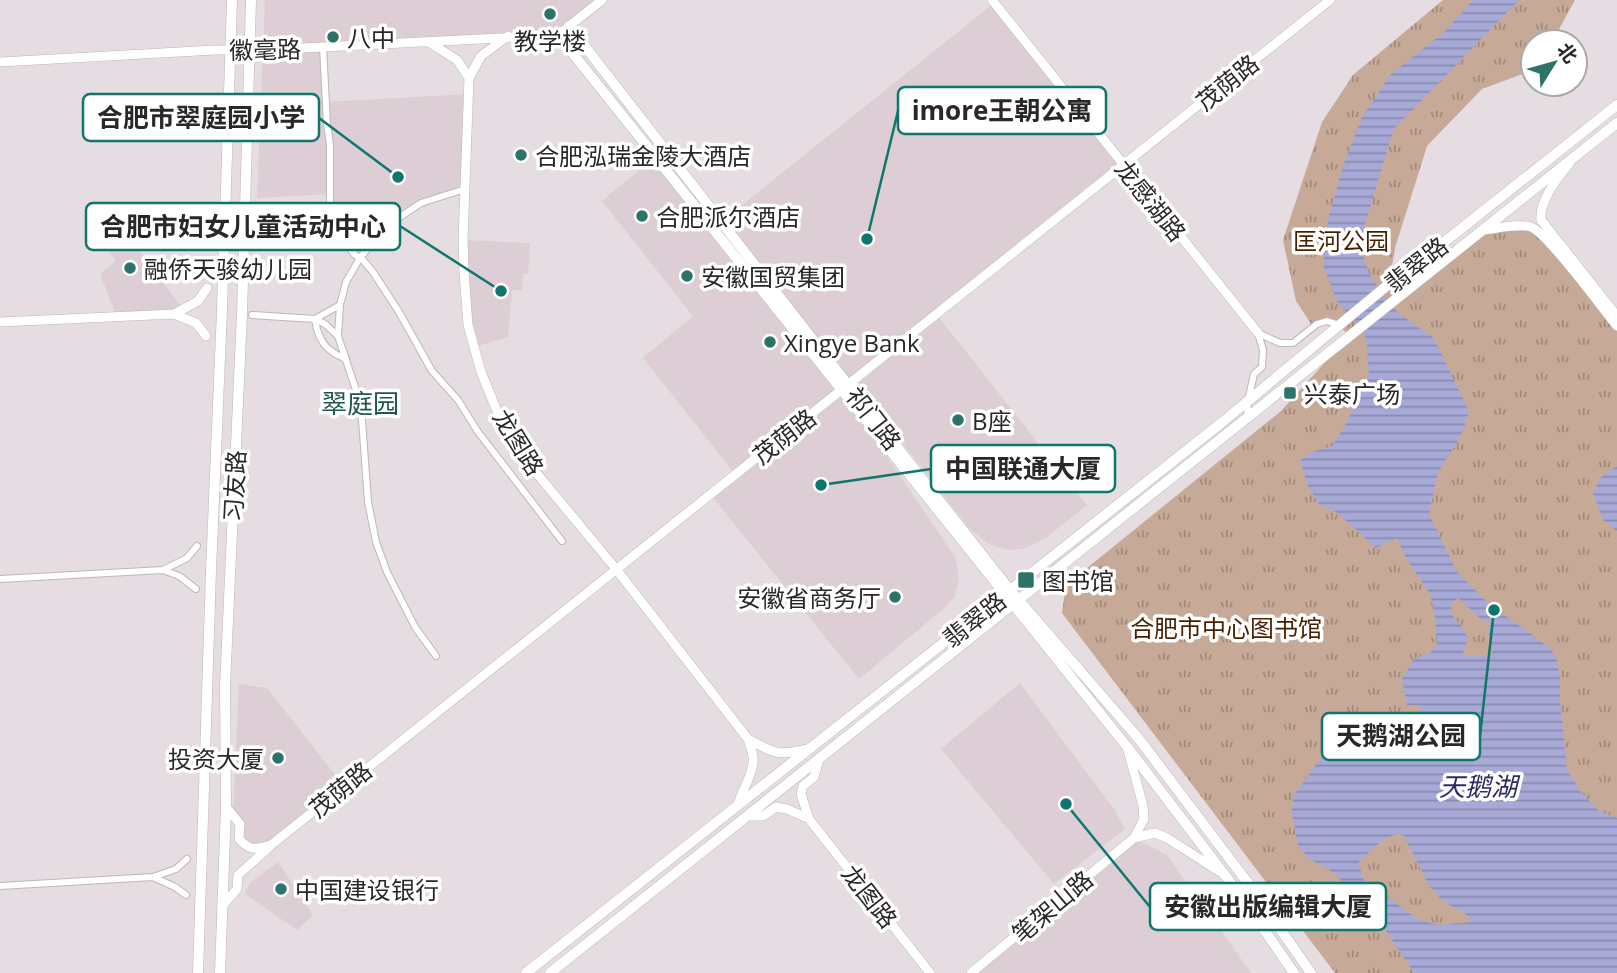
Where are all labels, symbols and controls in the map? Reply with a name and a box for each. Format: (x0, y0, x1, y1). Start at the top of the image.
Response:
marker: 教学楼 (542, 6, 558, 22)
place label: 八中 (347, 21, 395, 54)
place label: 教学楼 (514, 24, 586, 57)
north arrow (1519, 28, 1589, 98)
marker: 八中 (325, 29, 341, 45)
street label: 徽毫路 (229, 32, 301, 66)
text: 北 (1551, 37, 1584, 68)
street label: 茂荫路 (1189, 47, 1265, 117)
callout: imore王朝公寓 (898, 87, 1106, 134)
text: imore王朝公寓 (912, 92, 1092, 128)
callout: 合肥市翠庭园小学 (83, 94, 319, 141)
text: 合肥市翠庭园小学 (97, 99, 305, 135)
place label: 合肥泓瑞金陵大酒店 (535, 139, 751, 172)
marker: 合肥泓瑞金陵大酒店 (513, 147, 529, 163)
street label: 龙感湖路 (1108, 152, 1194, 248)
place label: 合肥派尔酒店 (656, 200, 800, 233)
callout: 合肥市妇女儿童活动中心 (86, 203, 400, 250)
text: 合肥市妇女儿童活动中心 (100, 208, 386, 244)
marker: 合肥派尔酒店 (634, 208, 650, 224)
park label: 匡河公园 (1293, 224, 1389, 257)
street label: 翡翠路 (1377, 229, 1455, 299)
place label: 融侨天骏幼儿园 (144, 252, 312, 285)
marker: 融侨天骏幼儿园 (122, 260, 138, 276)
place label: 安徽国贸集团 (701, 260, 845, 293)
marker: 安徽国贸集团 (679, 268, 695, 284)
place label: Xingye Bank (784, 326, 920, 359)
marker: Xingye Bank (762, 334, 778, 350)
place label: 兴泰广场 (1304, 377, 1400, 410)
street label: 祁门路 (839, 379, 909, 457)
district label: 翠庭园 (321, 385, 399, 421)
marker: 兴泰广场 (1282, 385, 1298, 401)
street label: 茂荫路 (745, 401, 823, 471)
street label: 龙图路 (486, 403, 552, 481)
place label: B座 (972, 404, 1012, 437)
marker: B座 (950, 412, 966, 428)
callout: 中国联通大厦 (931, 445, 1115, 492)
street label: 习友路 (216, 449, 252, 523)
text: 中国联通大厦 (945, 450, 1101, 486)
place label: 图书馆 (1042, 564, 1114, 597)
marker: 图书馆 (1016, 570, 1036, 590)
place label: 安徽省商务厅 (737, 581, 881, 614)
street label: 翡翠路 (935, 584, 1013, 654)
marker: 安徽省商务厅 (887, 589, 903, 605)
park label: 合肥市中心图书馆 (1130, 611, 1322, 644)
callout: 天鹅湖公园 (1322, 713, 1480, 760)
text: 天鹅湖公园 (1336, 717, 1466, 753)
place label: 投资大厦 (168, 742, 264, 775)
marker: 投资大厦 (270, 750, 286, 766)
street label: 茂荫路 (302, 754, 378, 824)
water label: 天鹅湖 (1439, 768, 1521, 804)
street label: 龙图路 (835, 857, 905, 935)
street label: 笔架山路 (1005, 863, 1099, 949)
place label: 中国建设银行 (295, 873, 439, 906)
marker: 中国建设银行 (273, 881, 289, 897)
callout: 安徽出版编辑大厦 (1150, 883, 1386, 930)
text: 安徽出版编辑大厦 (1164, 888, 1372, 924)

